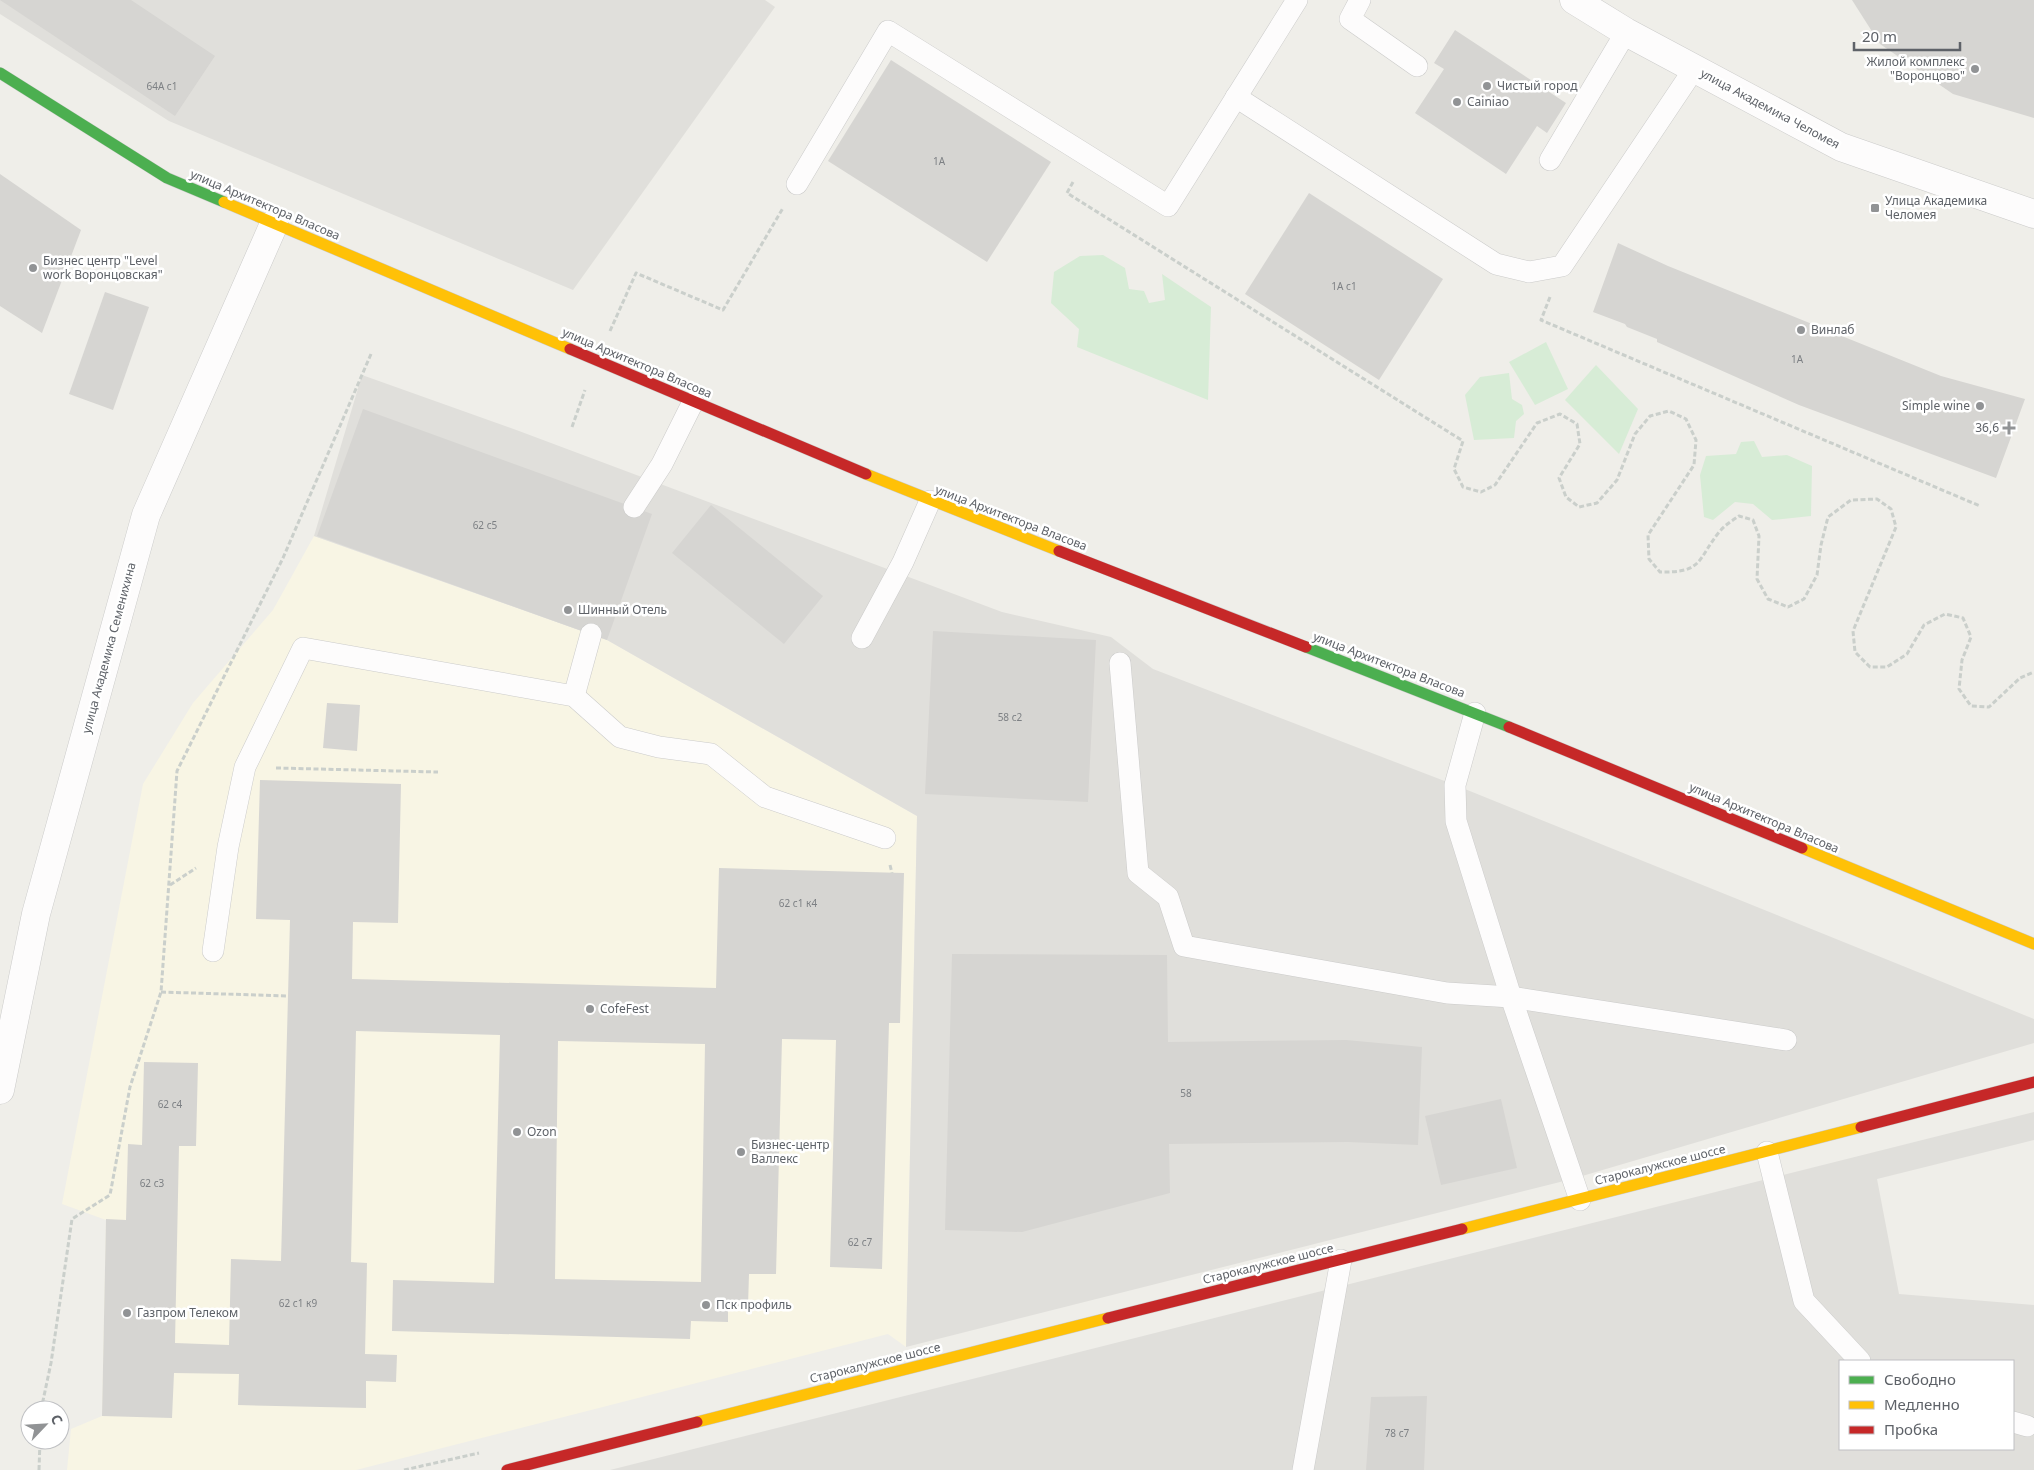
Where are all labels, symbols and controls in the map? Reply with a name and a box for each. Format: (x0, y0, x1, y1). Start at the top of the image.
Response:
scale bar (1854, 20, 1960, 52)
text: 20 m (1862, 26, 1897, 46)
place label: Жилой комплекс "Воронцово" (1866, 53, 1965, 84)
marker: Жилой комплекс "Воронцово" (1969, 63, 1981, 75)
street label: улица Академика Челомея (1698, 65, 1843, 153)
place label: Чистый город (1497, 77, 1578, 94)
house number: 64А с1 (146, 79, 178, 93)
marker: Чистый город (1481, 80, 1493, 92)
place label: Cainiao (1467, 93, 1509, 110)
marker: Cainiao (1451, 96, 1463, 108)
house number: 1А (933, 154, 946, 168)
street label: улица Архитектора Власова (188, 165, 343, 244)
place label: Улица Академика Челомея (1885, 192, 1987, 223)
marker: Улица Академика Челомея (1869, 202, 1881, 214)
place label: Бизнес центр "Level work Воронцовская" (43, 252, 163, 283)
marker: Бизнес центр "Level work Воронцовская" (27, 262, 39, 274)
house number: 1А с1 (1331, 279, 1357, 293)
place label: Винлаб (1811, 321, 1855, 338)
street label: улица Архитектора Власова (560, 323, 715, 402)
marker: Винлаб (1795, 324, 1807, 336)
house number: 1А (1791, 352, 1804, 366)
place label: Simple wine (1902, 397, 1970, 414)
marker: Simple wine (1974, 400, 1986, 412)
place label: 36,6 (1975, 419, 1999, 436)
marker: 36,6 (2003, 422, 2015, 434)
street label: улица Архитектора Власова (933, 481, 1090, 554)
house number: 62 с5 (473, 518, 498, 532)
street label: улица Академика Семенихина (77, 560, 140, 735)
place label: Шинный Отель (578, 601, 667, 618)
marker: Шинный Отель (562, 604, 574, 616)
street label: улица Архитектора Власова (1311, 628, 1468, 701)
house number: 58 с2 (998, 710, 1023, 724)
street label: улица Архитектора Власова (1687, 778, 1842, 857)
house number: 62 с1 к4 (779, 896, 817, 910)
place label: CofeFest (600, 1000, 649, 1017)
marker: CofeFest (584, 1003, 596, 1015)
house number: 58 (1180, 1086, 1192, 1100)
house number: 62 с4 (158, 1097, 183, 1111)
place label: Ozon (527, 1123, 557, 1140)
marker: Ozon (511, 1126, 523, 1138)
place label: Бизнес-центр Валлекс (751, 1136, 830, 1167)
street label: Старокалужское шоссе (1593, 1140, 1727, 1189)
marker: Бизнес-центр Валлекс (735, 1146, 747, 1158)
house number: 62 с3 (140, 1176, 165, 1190)
house number: 62 с7 (848, 1235, 873, 1249)
street label: Старокалужское шоссе (1201, 1239, 1335, 1288)
house number: 62 с1 к9 (279, 1296, 317, 1310)
place label: Пск профиль (716, 1296, 792, 1313)
marker: Пск профиль (700, 1299, 712, 1311)
place label: Газпром Телеком (137, 1304, 238, 1321)
marker: Газпром Телеком (121, 1307, 133, 1319)
street label: Старокалужское шоссе (808, 1338, 942, 1387)
legend (1839, 1360, 2014, 1450)
text: Свободно (1884, 1369, 1956, 1389)
text: Медленно (1884, 1394, 1960, 1414)
north arrow (20, 1400, 70, 1450)
text: С (47, 1411, 68, 1427)
text: Пробка (1884, 1419, 1938, 1439)
house number: 78 с7 (1385, 1426, 1410, 1440)

